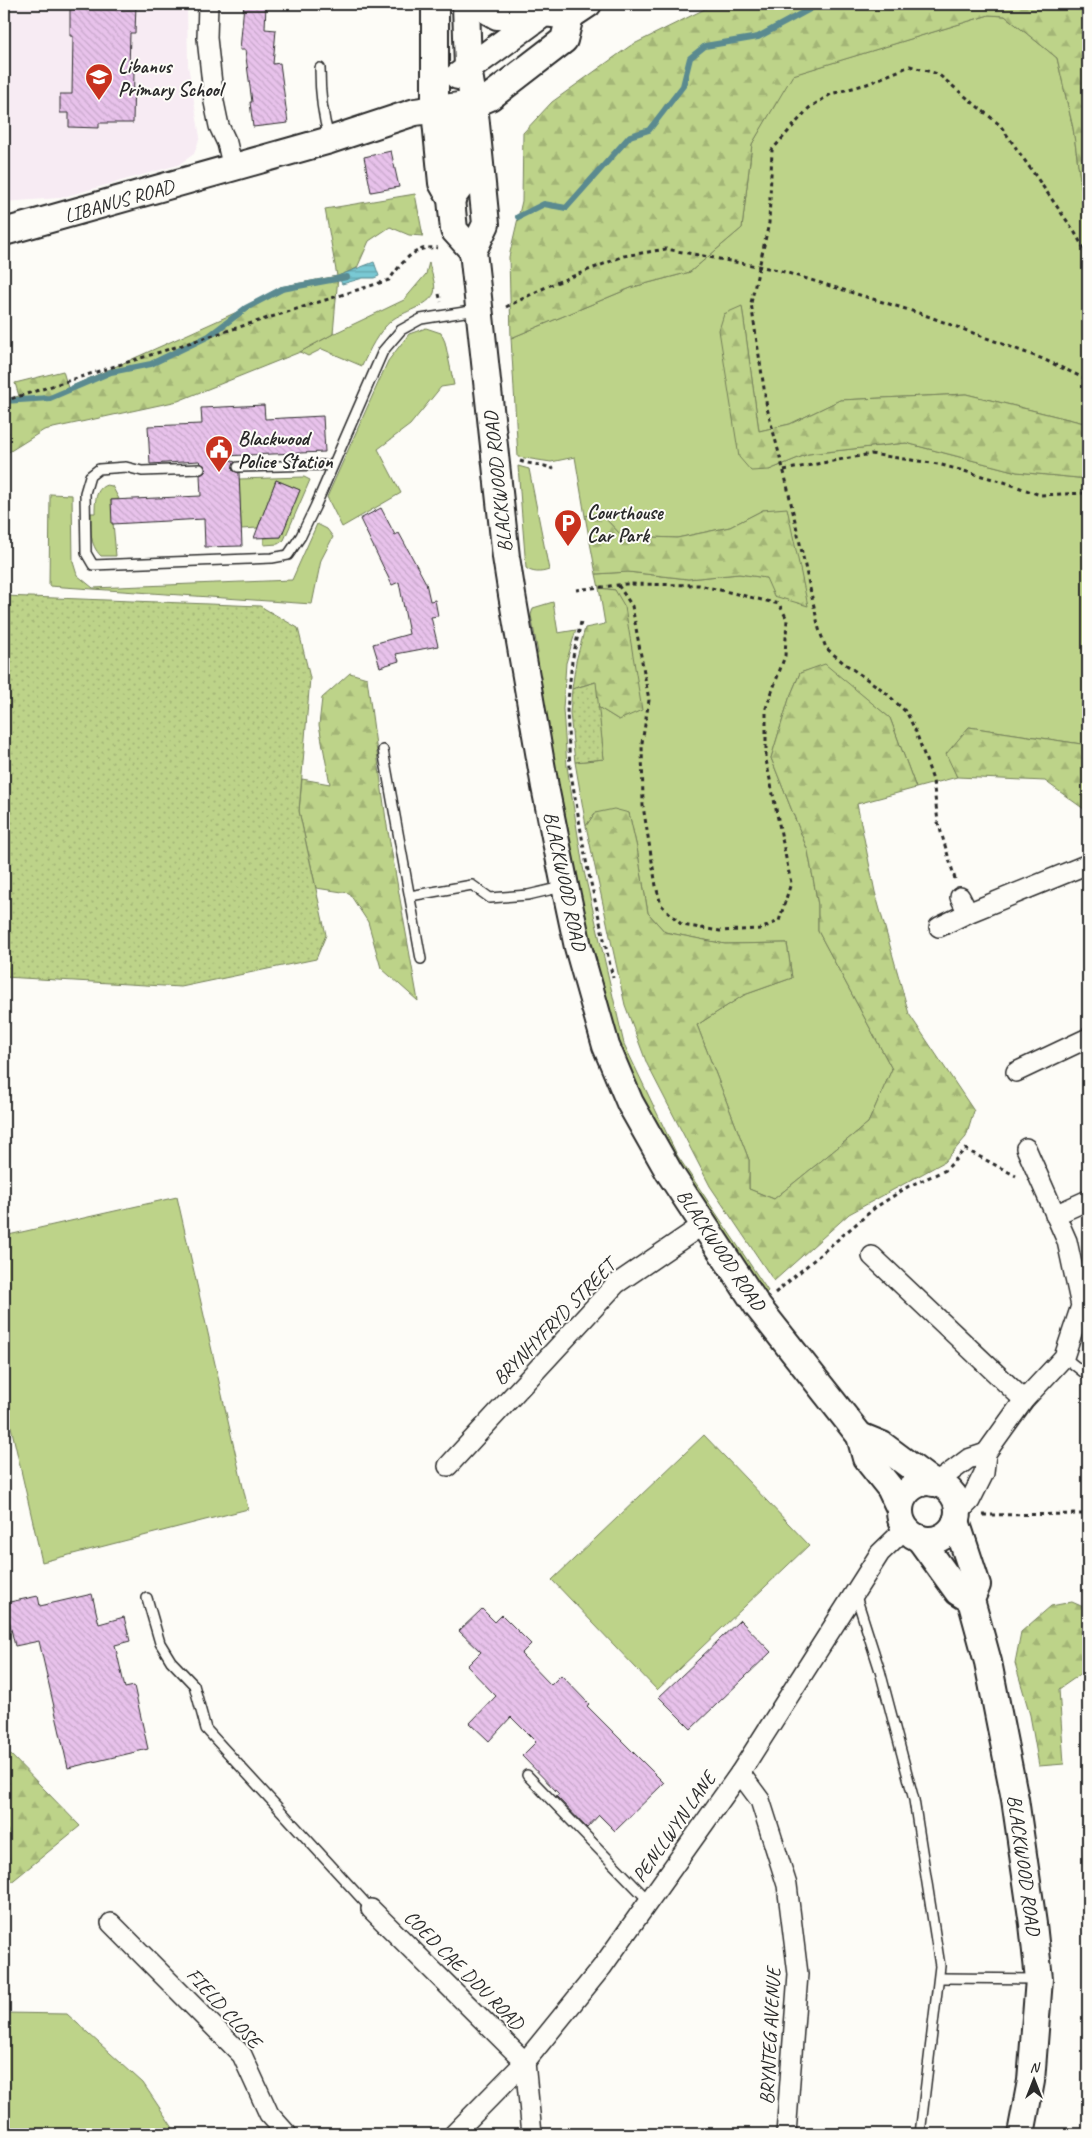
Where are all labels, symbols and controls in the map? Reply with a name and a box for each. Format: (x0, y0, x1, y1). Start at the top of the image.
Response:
place label: Libanus Primary School (118, 54, 227, 102)
school or university icon: Libanus Primary School (84, 62, 114, 101)
street label: LIBANUS ROAD (61, 173, 179, 229)
street label: BLACKWOOD ROAD (478, 409, 518, 554)
place label: Blackwood Police Station (238, 426, 333, 474)
public building icon: Blackwood Police Station (204, 434, 234, 473)
place label: Courthouse Car Park (587, 500, 664, 548)
parking icon: Courthouse Car Park (553, 508, 583, 547)
street label: BLACKWOOD ROAD (538, 809, 592, 954)
street label: BLACKWOOD ROAD (671, 1184, 772, 1317)
street label: BRYNHYFRYD STREET (487, 1250, 624, 1390)
street label: PENLLWYN LANE (627, 1765, 723, 1887)
street label: BLACKWOOD ROAD (1002, 1793, 1046, 1938)
street label: COED CAE DDU ROAD (399, 1905, 530, 2036)
street label: FIELD CLOSE (181, 1963, 268, 2055)
street label: BRYNTEG AVENUE (754, 1964, 786, 2105)
north arrow (1010, 2056, 1060, 2106)
text: N (1030, 2059, 1041, 2076)

